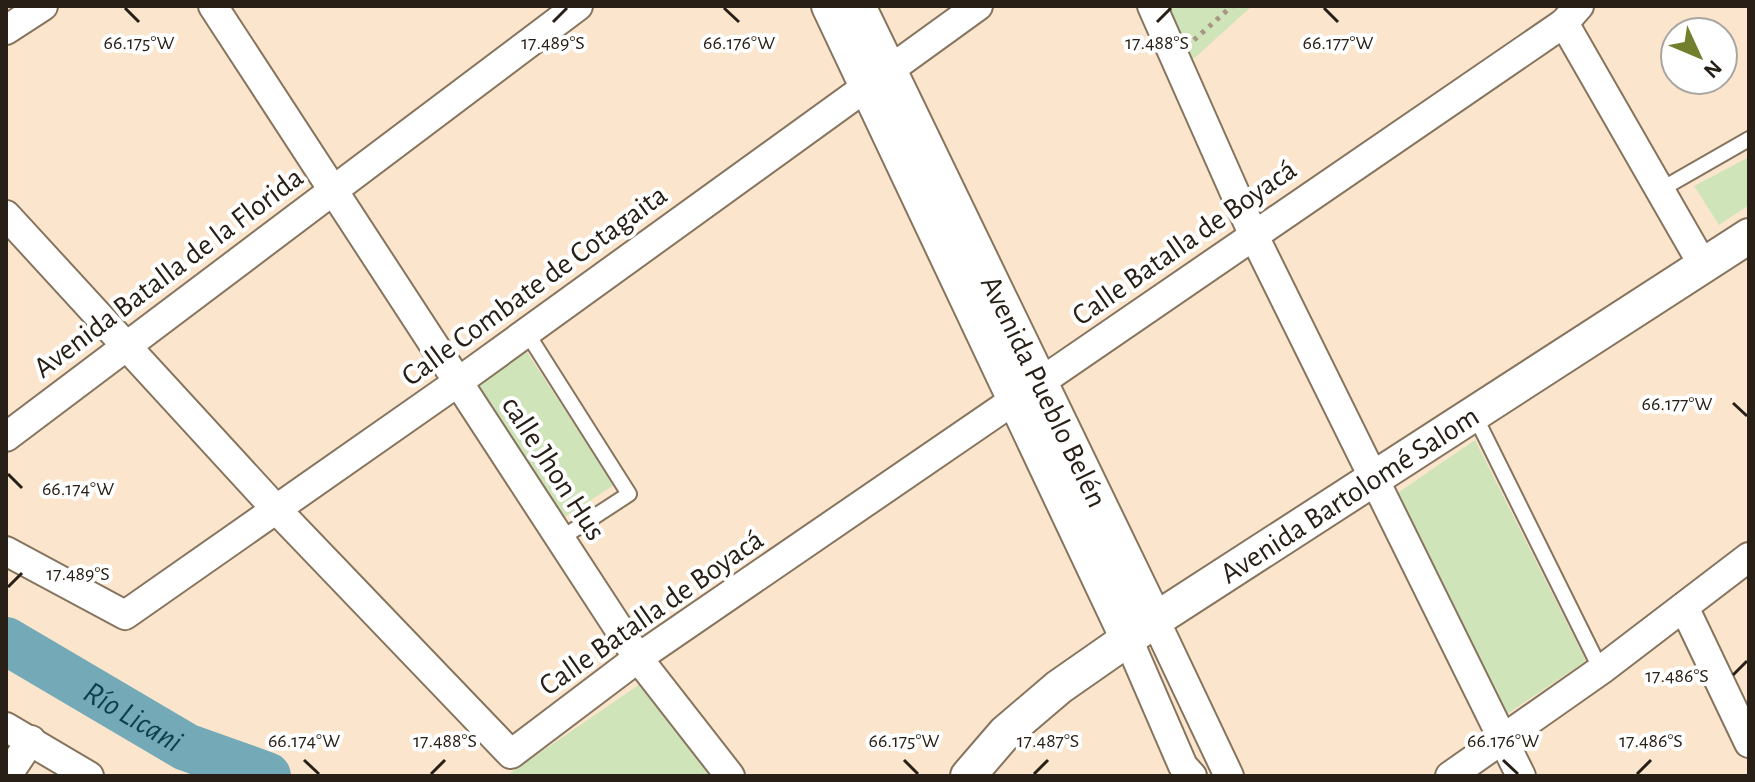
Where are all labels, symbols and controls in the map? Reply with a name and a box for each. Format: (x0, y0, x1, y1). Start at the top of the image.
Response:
north arrow (1659, 16, 1739, 96)
text: 66.175°W (104, 33, 175, 53)
text: 17.489°S (521, 33, 585, 53)
text: 66.176°W (703, 33, 775, 53)
text: 17.488°S (1125, 33, 1189, 53)
text: 66.177°W (1303, 33, 1374, 53)
text: N (1699, 56, 1726, 82)
street label: Calle Batalla de Boyacá (1067, 154, 1302, 331)
street label: Avenida Batalla de la Florida (28, 162, 309, 384)
street label: Calle Combate de Cotagaita (396, 180, 673, 392)
street label: Avenida Pueblo Belén (975, 271, 1112, 512)
street label: calle Jhon Hus (496, 391, 611, 546)
text: 66.177°W (1642, 394, 1713, 414)
street label: Avenida Bartolomé Salom (1215, 401, 1484, 590)
text: 66.174°W (42, 479, 114, 499)
street label: Calle Batalla de Boyacá (534, 524, 769, 701)
text: 17.489°S (46, 564, 110, 584)
text: 17.486°S (1645, 666, 1709, 686)
water label: Río Licani (78, 676, 188, 758)
text: 66.174°W (268, 731, 340, 751)
text: 17.488°S (413, 731, 477, 751)
text: 66.175°W (869, 731, 940, 751)
text: 17.487°S (1017, 731, 1079, 751)
text: 66.176°W (1467, 731, 1539, 751)
text: 17.486°S (1619, 731, 1683, 751)

